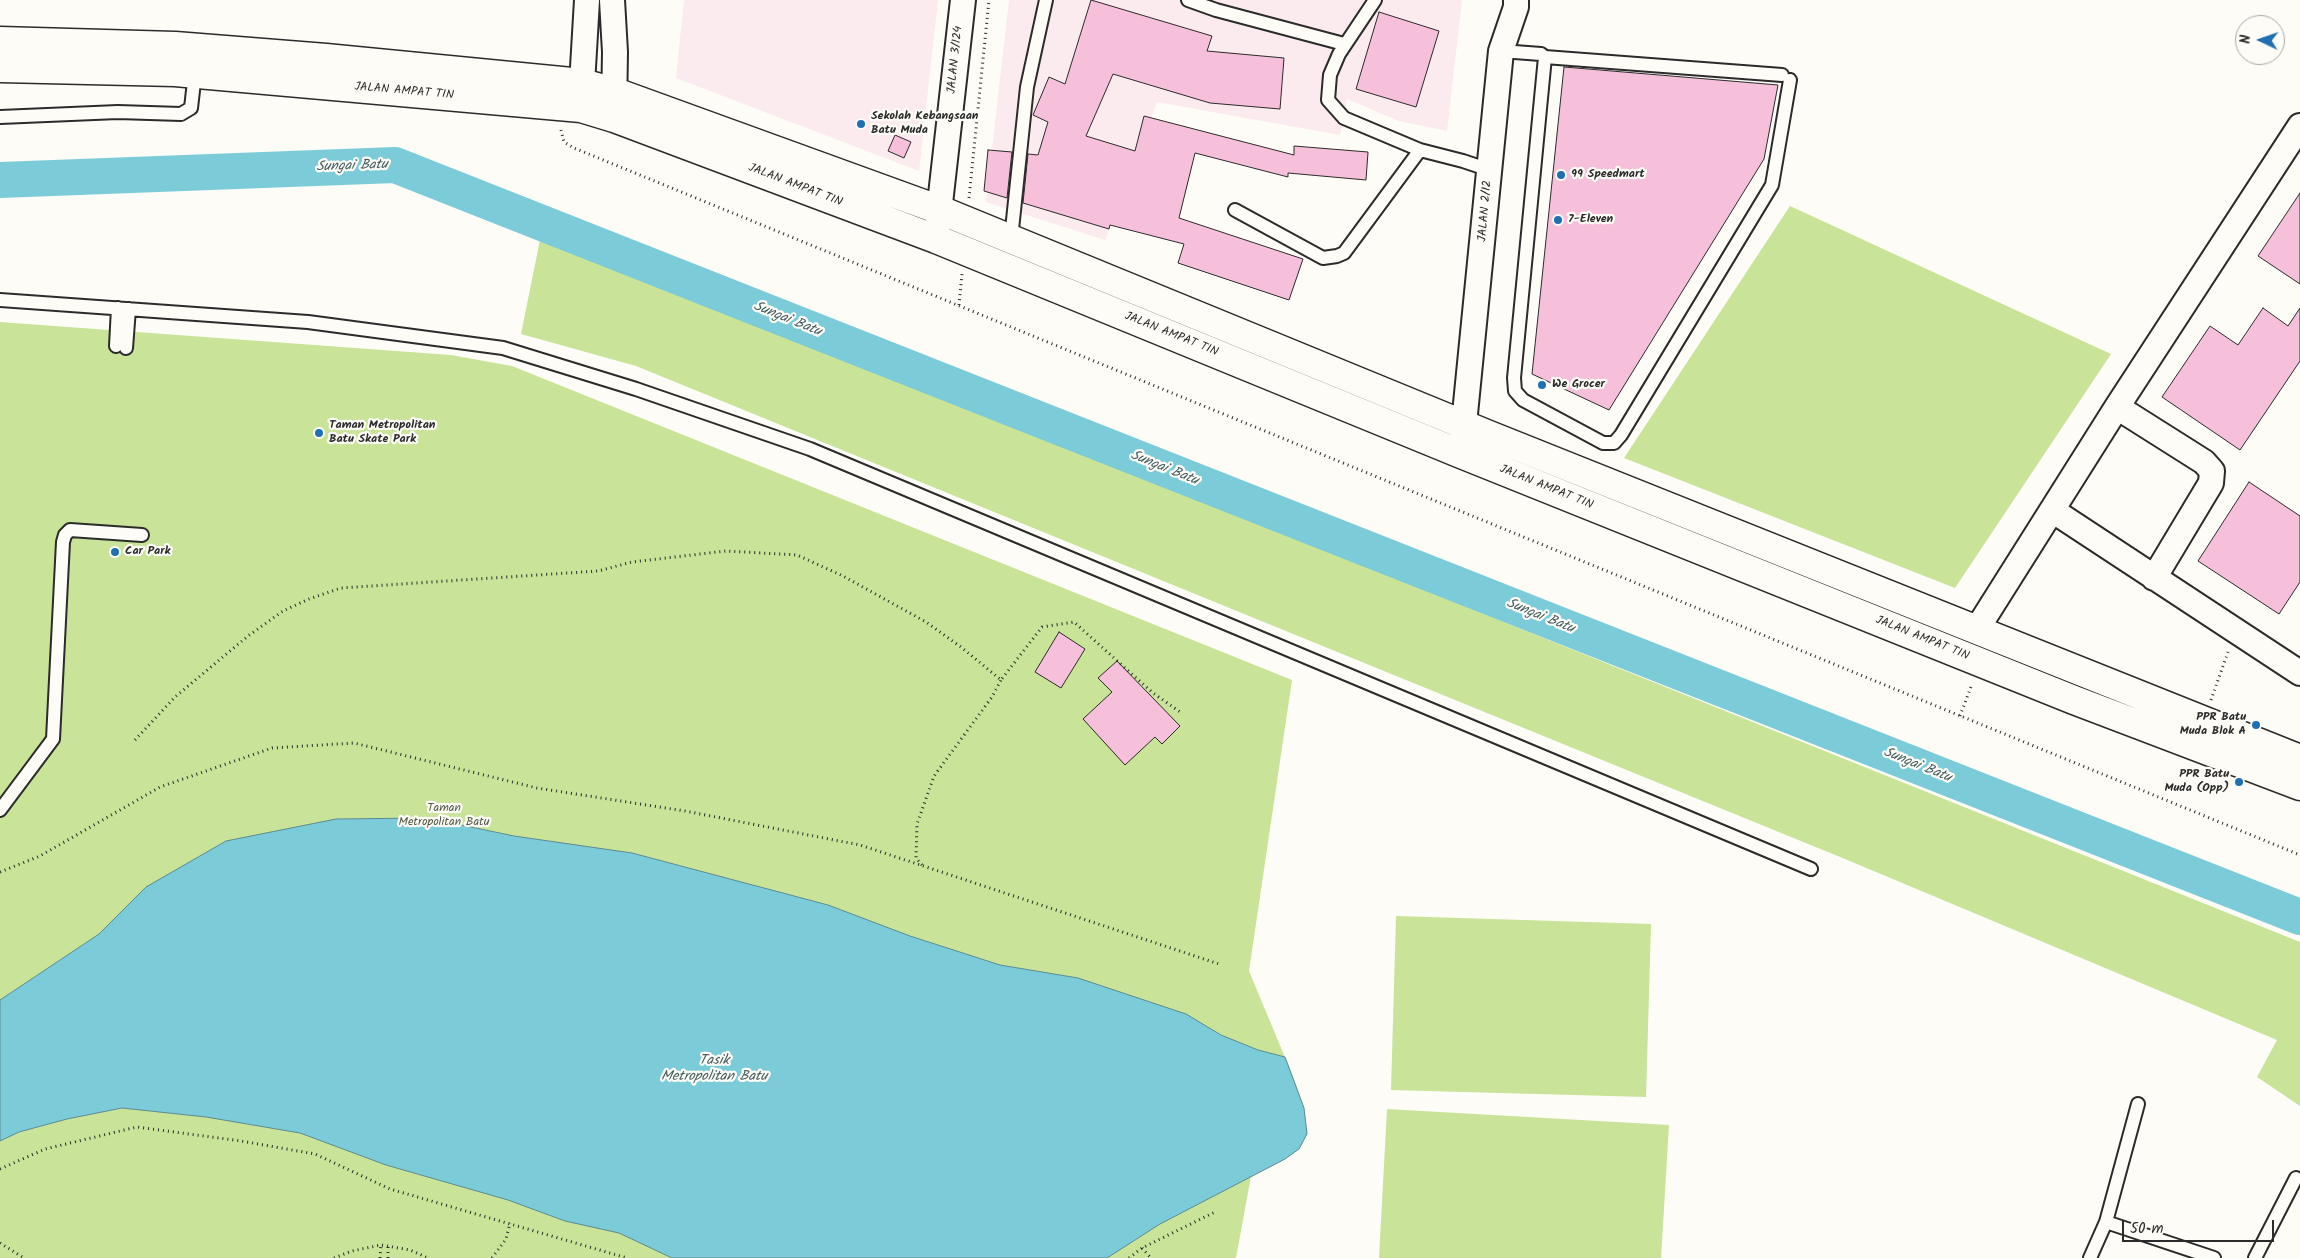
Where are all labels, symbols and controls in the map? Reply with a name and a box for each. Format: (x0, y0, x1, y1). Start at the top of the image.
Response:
north arrow (2235, 15, 2285, 65)
street label: JALAN 3/124 (945, 25, 967, 95)
text: N (2235, 34, 2257, 44)
street label: JALAN AMPAT TIN (354, 80, 454, 104)
place label: Sekolah Kebangsaan Batu Muda (871, 110, 978, 138)
marker: Sekolah Kebangsaan Batu Muda (855, 118, 867, 130)
water label: Sungai Batu (316, 157, 388, 177)
street label: JALAN AMPAT TIN (746, 161, 844, 211)
place label: 99 Speedmart (1571, 168, 1645, 182)
marker: 99 Speedmart (1555, 169, 1567, 181)
street label: JALAN 2/12 (1476, 180, 1496, 242)
place label: 7-Eleven (1568, 213, 1613, 227)
marker: 7-Eleven (1552, 214, 1564, 226)
water label: Sungai Batu (751, 299, 823, 341)
street label: JALAN AMPAT TIN (1122, 310, 1220, 360)
place label: We Grocer (1552, 378, 1605, 392)
marker: We Grocer (1536, 379, 1548, 391)
place label: Taman Metropolitan Batu Skate Park (329, 419, 435, 447)
marker: Taman Metropolitan Batu Skate Park (313, 427, 325, 439)
water label: Sungai Batu (1128, 448, 1200, 490)
street label: JALAN AMPAT TIN (1497, 463, 1595, 513)
place label: Car Park (125, 545, 170, 559)
marker: Car Park (109, 546, 121, 558)
water label: Sungai Batu (1504, 596, 1576, 638)
street label: JALAN AMPAT TIN (1873, 614, 1971, 664)
place label: PPR Batu Muda Blok A (2180, 711, 2246, 739)
marker: PPR Batu Muda Blok A (2250, 719, 2262, 731)
water label: Sungai Batu (1881, 745, 1953, 787)
place label: PPR Batu Muda (Opp) (2164, 768, 2229, 796)
marker: PPR Batu Muda (Opp) (2233, 776, 2245, 788)
park label: Taman Metropolitan Batu (398, 802, 490, 830)
water label: Tasik Metropolitan Batu (661, 1054, 767, 1086)
scale bar (2125, 1210, 2278, 1242)
text: 50 m (2130, 1217, 2164, 1241)

